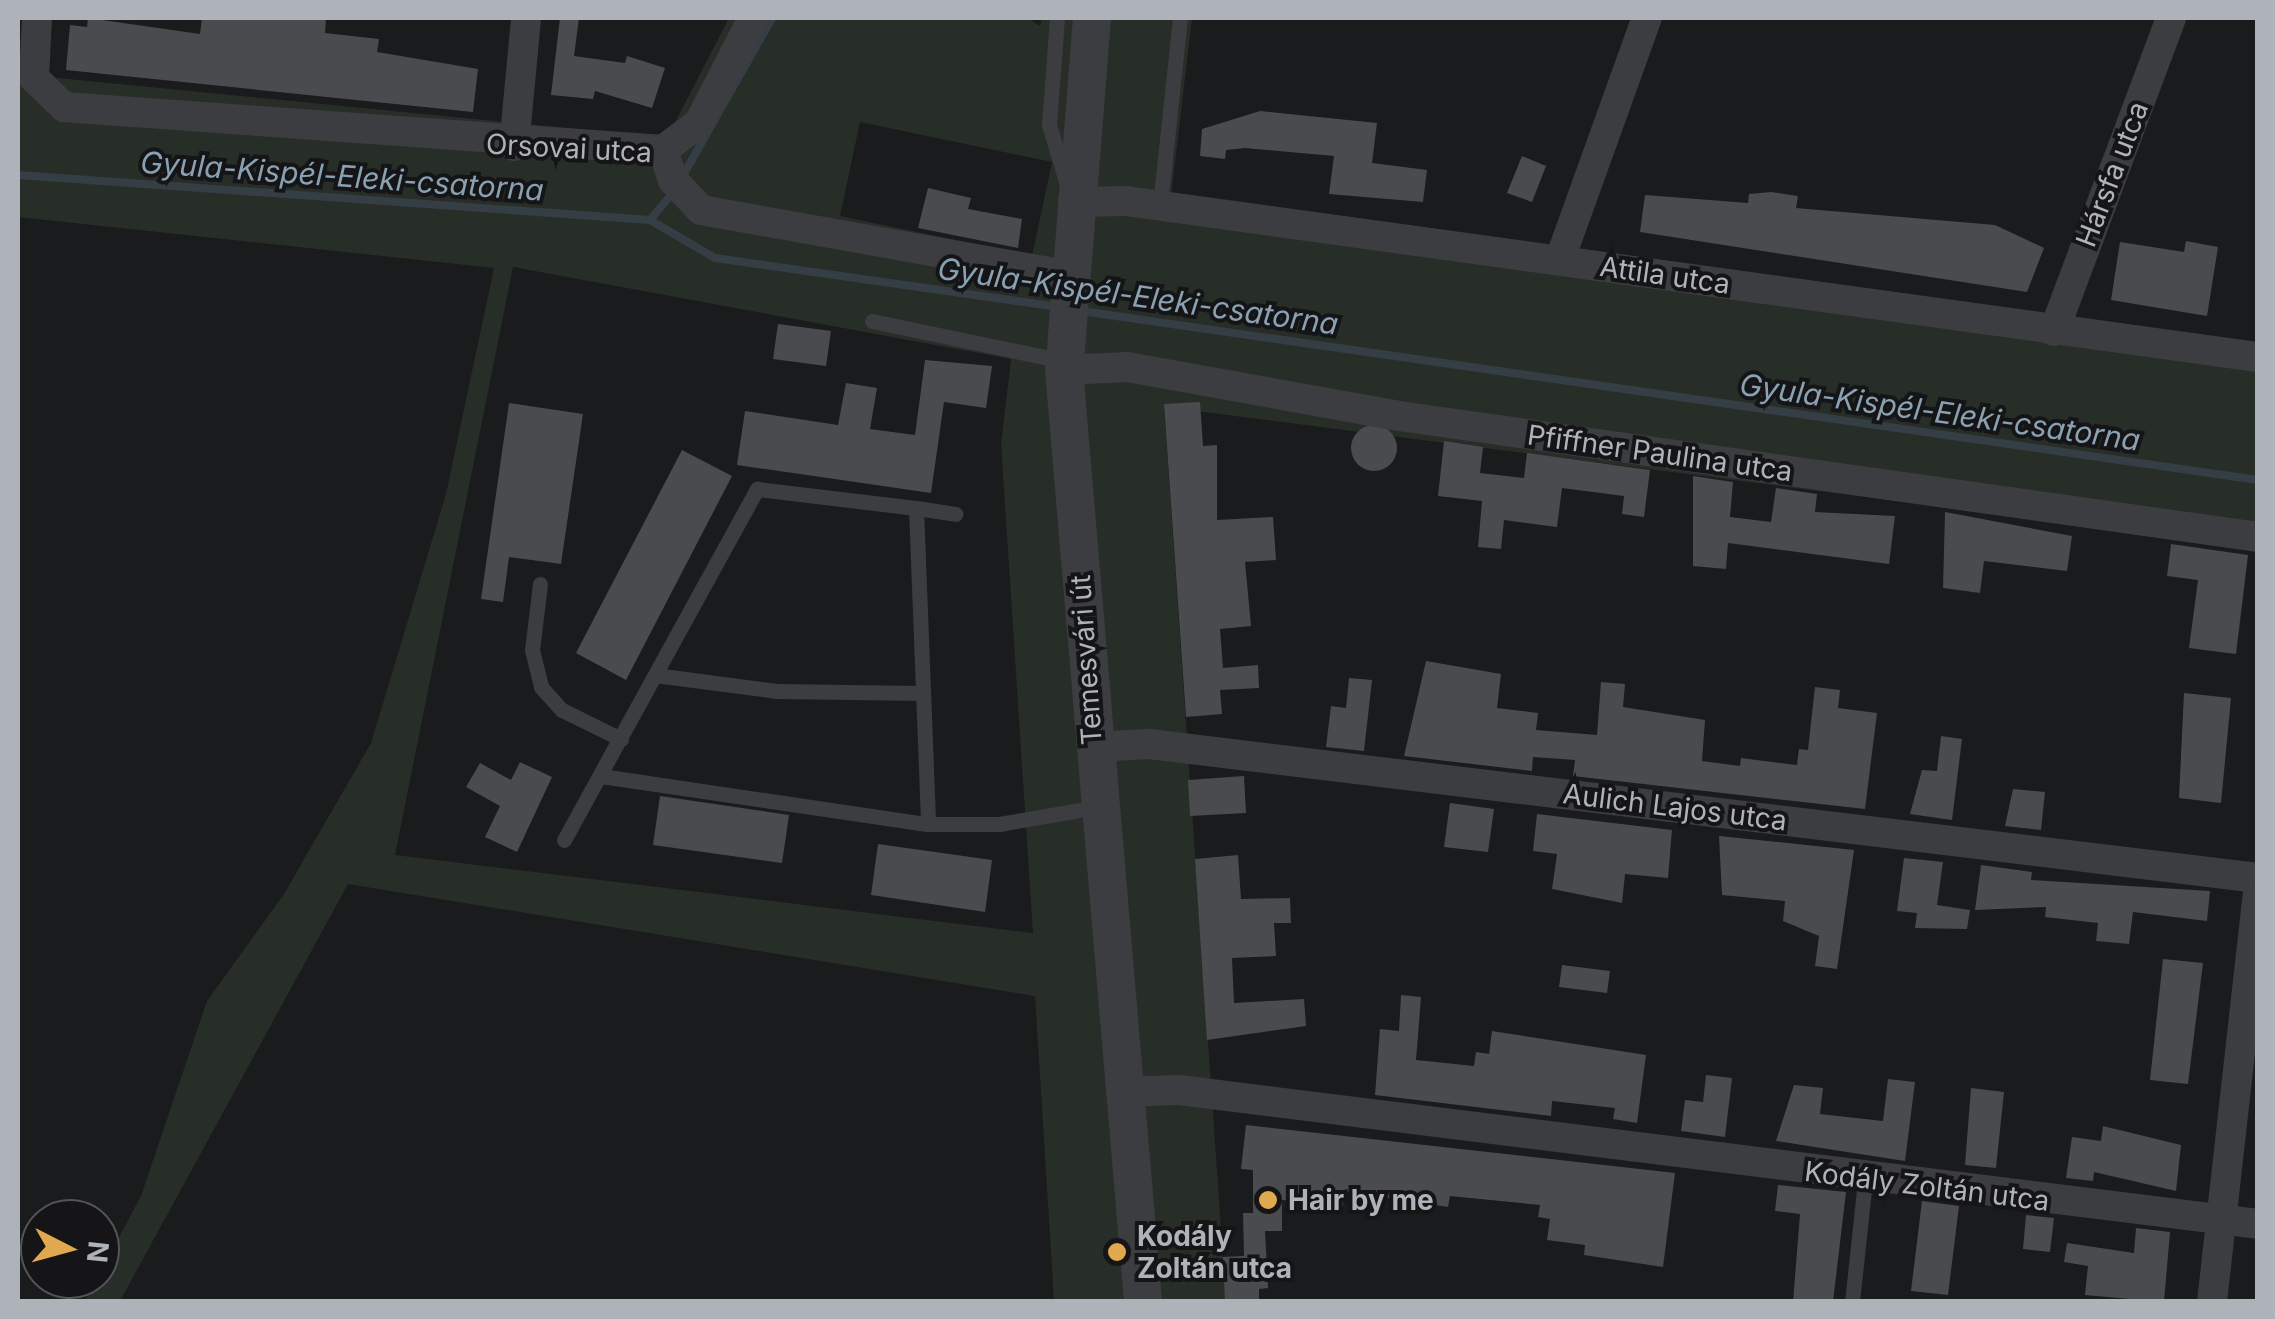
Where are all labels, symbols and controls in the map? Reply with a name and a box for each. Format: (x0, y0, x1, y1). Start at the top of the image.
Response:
street label: Hársfa utca (2069, 97, 2155, 251)
street label: Orsovai utca (485, 127, 653, 169)
water label: Gyula-Kispél-Eleki-csatorna (139, 144, 545, 208)
street label: Attila utca (1598, 249, 1732, 301)
water label: Gyula-Kispél-Eleki-csatorna (935, 250, 1341, 342)
water label: Gyula-Kispél-Eleki-csatorna (1737, 366, 2143, 458)
street label: Pfiffner Paulina utca (1525, 418, 1795, 488)
street label: Temesvári út (1063, 574, 1109, 746)
street label: Aulich Lajos utca (1561, 777, 1789, 837)
street label: Kodály Zoltán utca (1803, 1154, 2051, 1218)
place label: Hair by me (1288, 1183, 1434, 1217)
marker: Hair by me (1257, 1189, 1279, 1211)
north arrow (20, 1199, 120, 1299)
place label: Kodály Zoltán utca (1137, 1219, 1292, 1285)
text: N (80, 1240, 116, 1264)
marker: Kodály Zoltán utca (1106, 1241, 1128, 1263)

